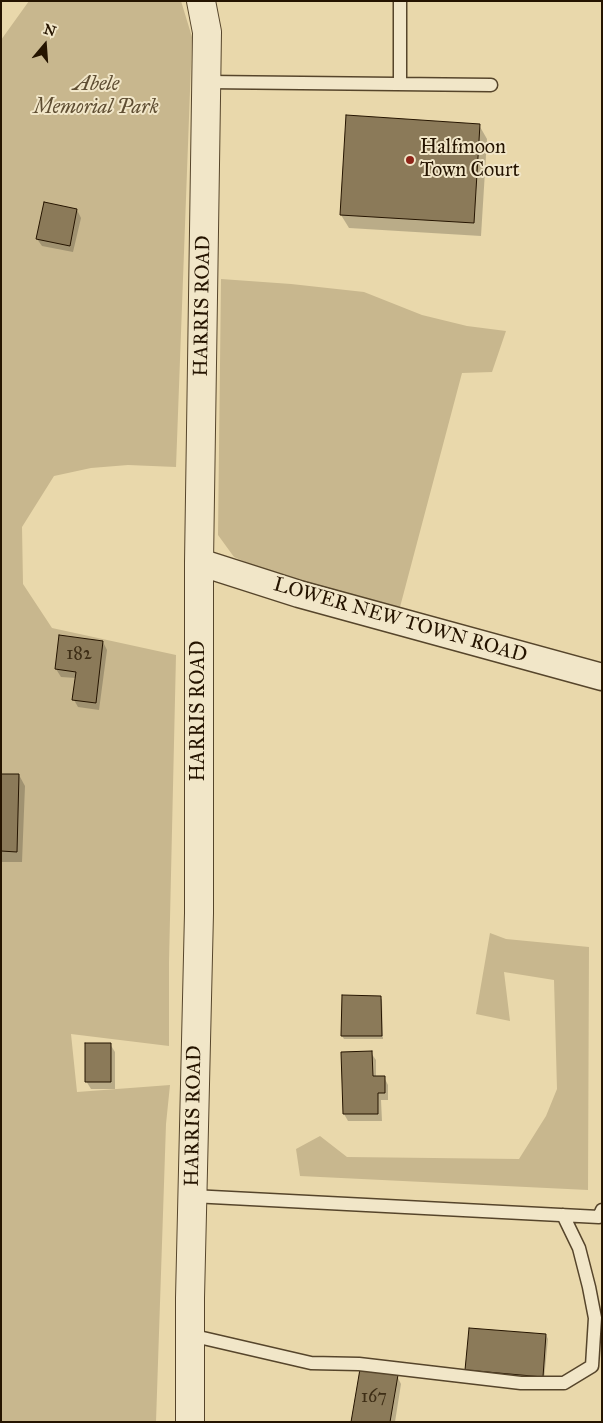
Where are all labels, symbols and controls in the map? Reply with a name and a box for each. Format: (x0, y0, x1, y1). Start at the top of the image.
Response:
north arrow (20, 20, 70, 70)
text: N (42, 20, 58, 40)
park label: Abele Memorial Park (33, 73, 159, 120)
place label: Halfmoon Town Court (420, 136, 520, 183)
marker: Halfmoon Town Court (404, 154, 416, 166)
street label: HARRIS ROAD (190, 235, 216, 377)
street label: LOWER NEW TOWN ROAD (271, 573, 529, 669)
street label: HARRIS ROAD (187, 640, 211, 782)
house number: 182 (66, 644, 92, 666)
street label: HARRIS ROAD (181, 1045, 207, 1187)
house number: 167 (361, 1387, 387, 1409)

